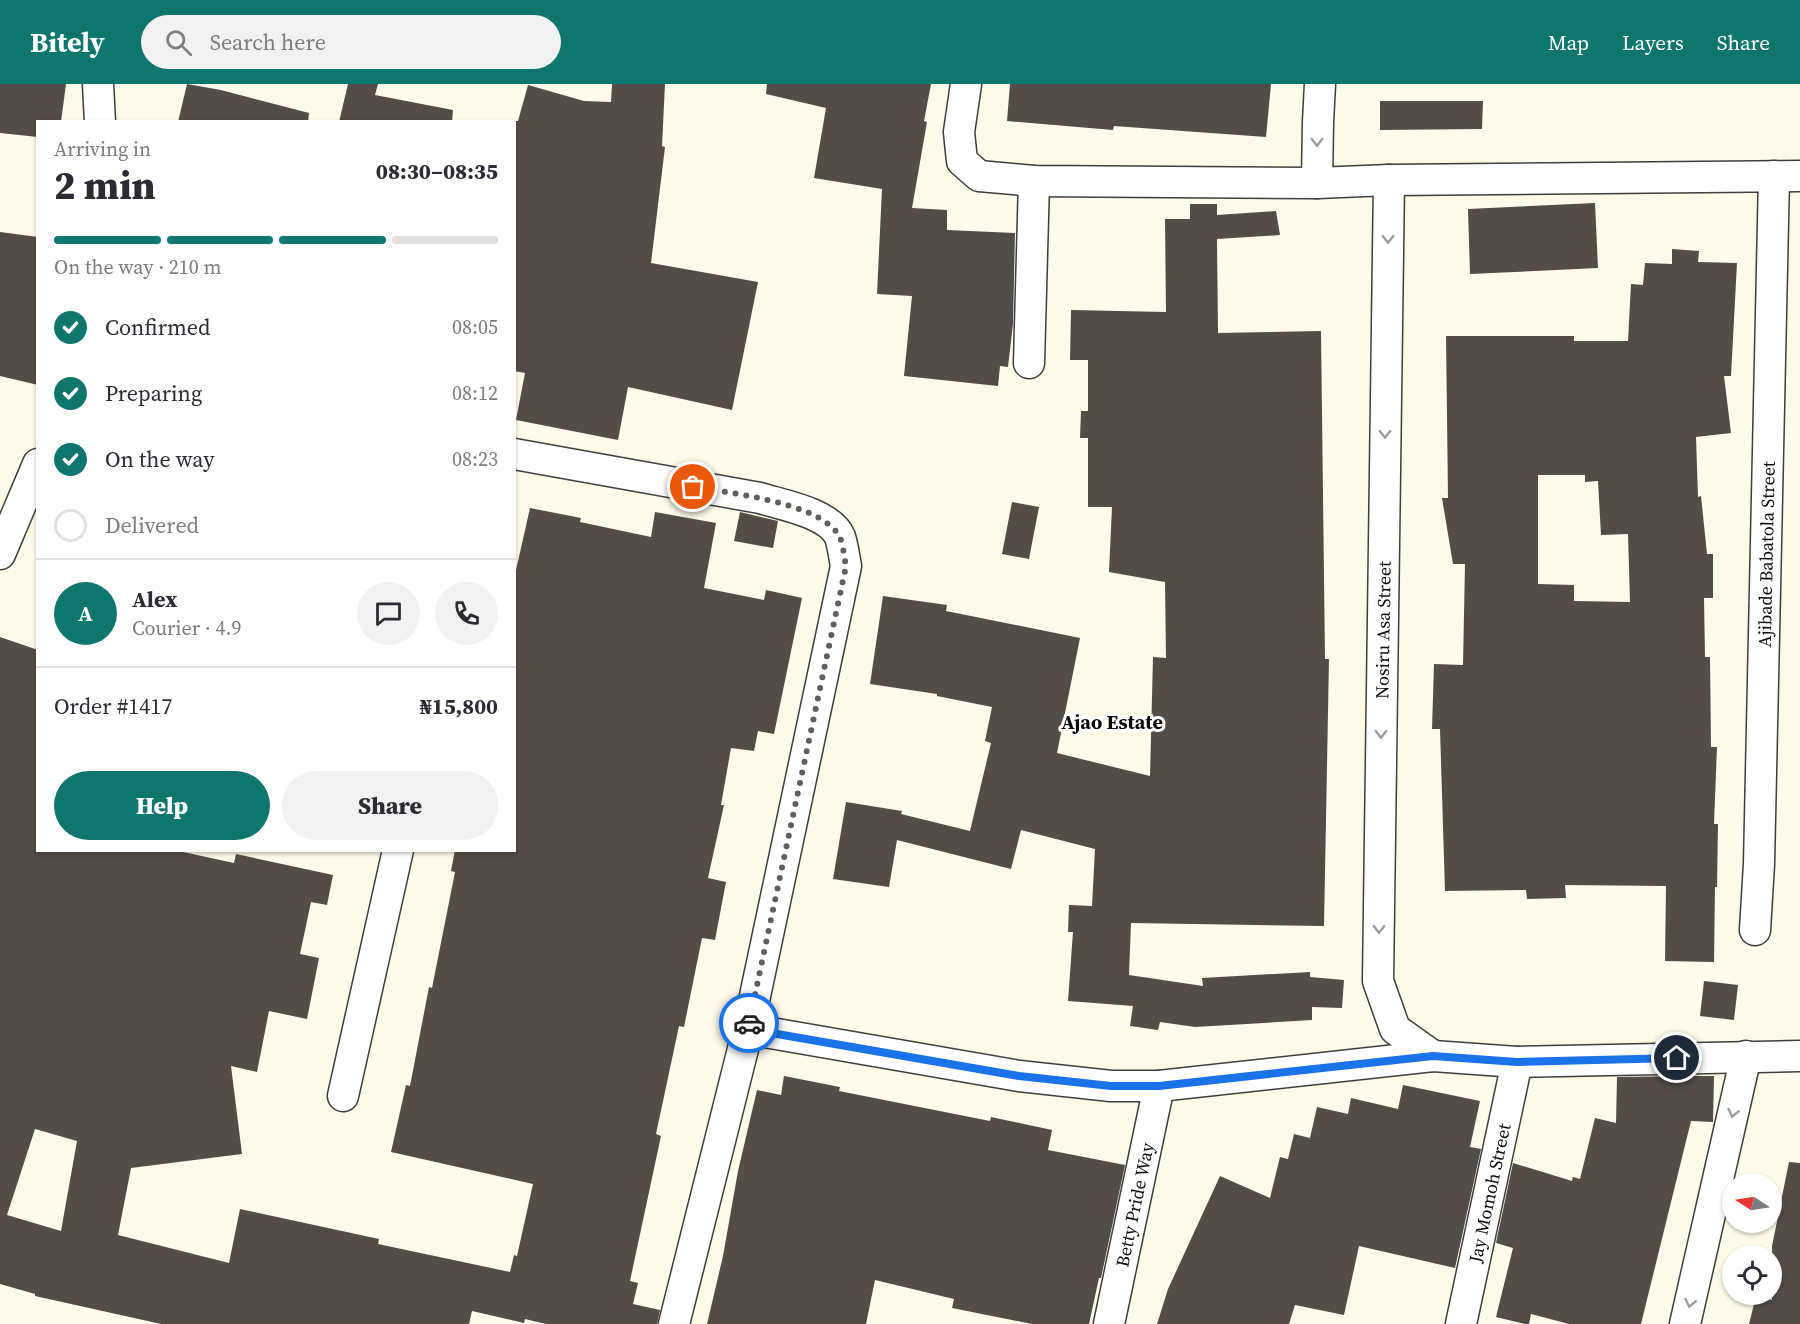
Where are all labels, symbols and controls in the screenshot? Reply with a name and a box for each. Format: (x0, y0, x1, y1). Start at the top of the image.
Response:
search box (141, 15, 561, 69)
text: Bitely (30, 23, 105, 61)
icon: search (162, 26, 195, 59)
text: Search here (210, 27, 326, 57)
text: Map (1548, 28, 1589, 57)
text: Layers (1622, 28, 1684, 57)
text: Share (1717, 28, 1770, 57)
text: Arriving in (54, 135, 151, 163)
one-way arrow (1311, 138, 1323, 147)
text: 08:30–08:35 (376, 156, 498, 186)
text: 2 min (54, 159, 156, 212)
one-way arrow (1382, 234, 1394, 243)
text: On the way · 210 m (54, 253, 221, 281)
icon: check (54, 311, 87, 344)
text: Confirmed (105, 312, 210, 342)
text: 08:05 (452, 313, 498, 341)
icon: check (54, 377, 87, 410)
text: Preparing (105, 378, 202, 408)
text: 08:12 (452, 379, 498, 407)
one-way arrow (1379, 429, 1392, 438)
icon: check (54, 443, 87, 476)
text: On the way (105, 444, 214, 474)
text: 08:23 (452, 445, 498, 473)
pin (667, 461, 718, 512)
street label: Ajibade Babatola Street (1751, 461, 1780, 647)
icon: bag (676, 470, 709, 503)
text: Delivered (105, 510, 199, 540)
street label: Nosiru Asa Street (1369, 561, 1397, 699)
button: chat (357, 582, 420, 645)
button: phone (435, 582, 498, 645)
text: Alex (132, 584, 177, 614)
text: A (78, 598, 93, 628)
text: Courier · 4.9 (132, 614, 241, 642)
text: Order #1417 (54, 691, 172, 721)
text: ₦15,800 (420, 691, 498, 721)
district label: Ajao Estate (1061, 708, 1163, 736)
one-way arrow (1375, 729, 1388, 738)
button: Help (54, 771, 270, 840)
button: Share (282, 771, 498, 840)
one-way arrow (1373, 924, 1385, 933)
courier (719, 993, 779, 1053)
icon: car (733, 1007, 766, 1040)
pin (1651, 1032, 1702, 1083)
icon: home (1660, 1041, 1693, 1074)
one-way arrow (1728, 1108, 1741, 1118)
street label: Jay Momoh Street (1462, 1121, 1516, 1266)
street label: Betty Pride Way (1109, 1139, 1159, 1269)
north arrow (1722, 1173, 1782, 1233)
map controls (1722, 1173, 1782, 1305)
button: locate (1722, 1245, 1782, 1305)
one-way arrow (1684, 1298, 1697, 1308)

